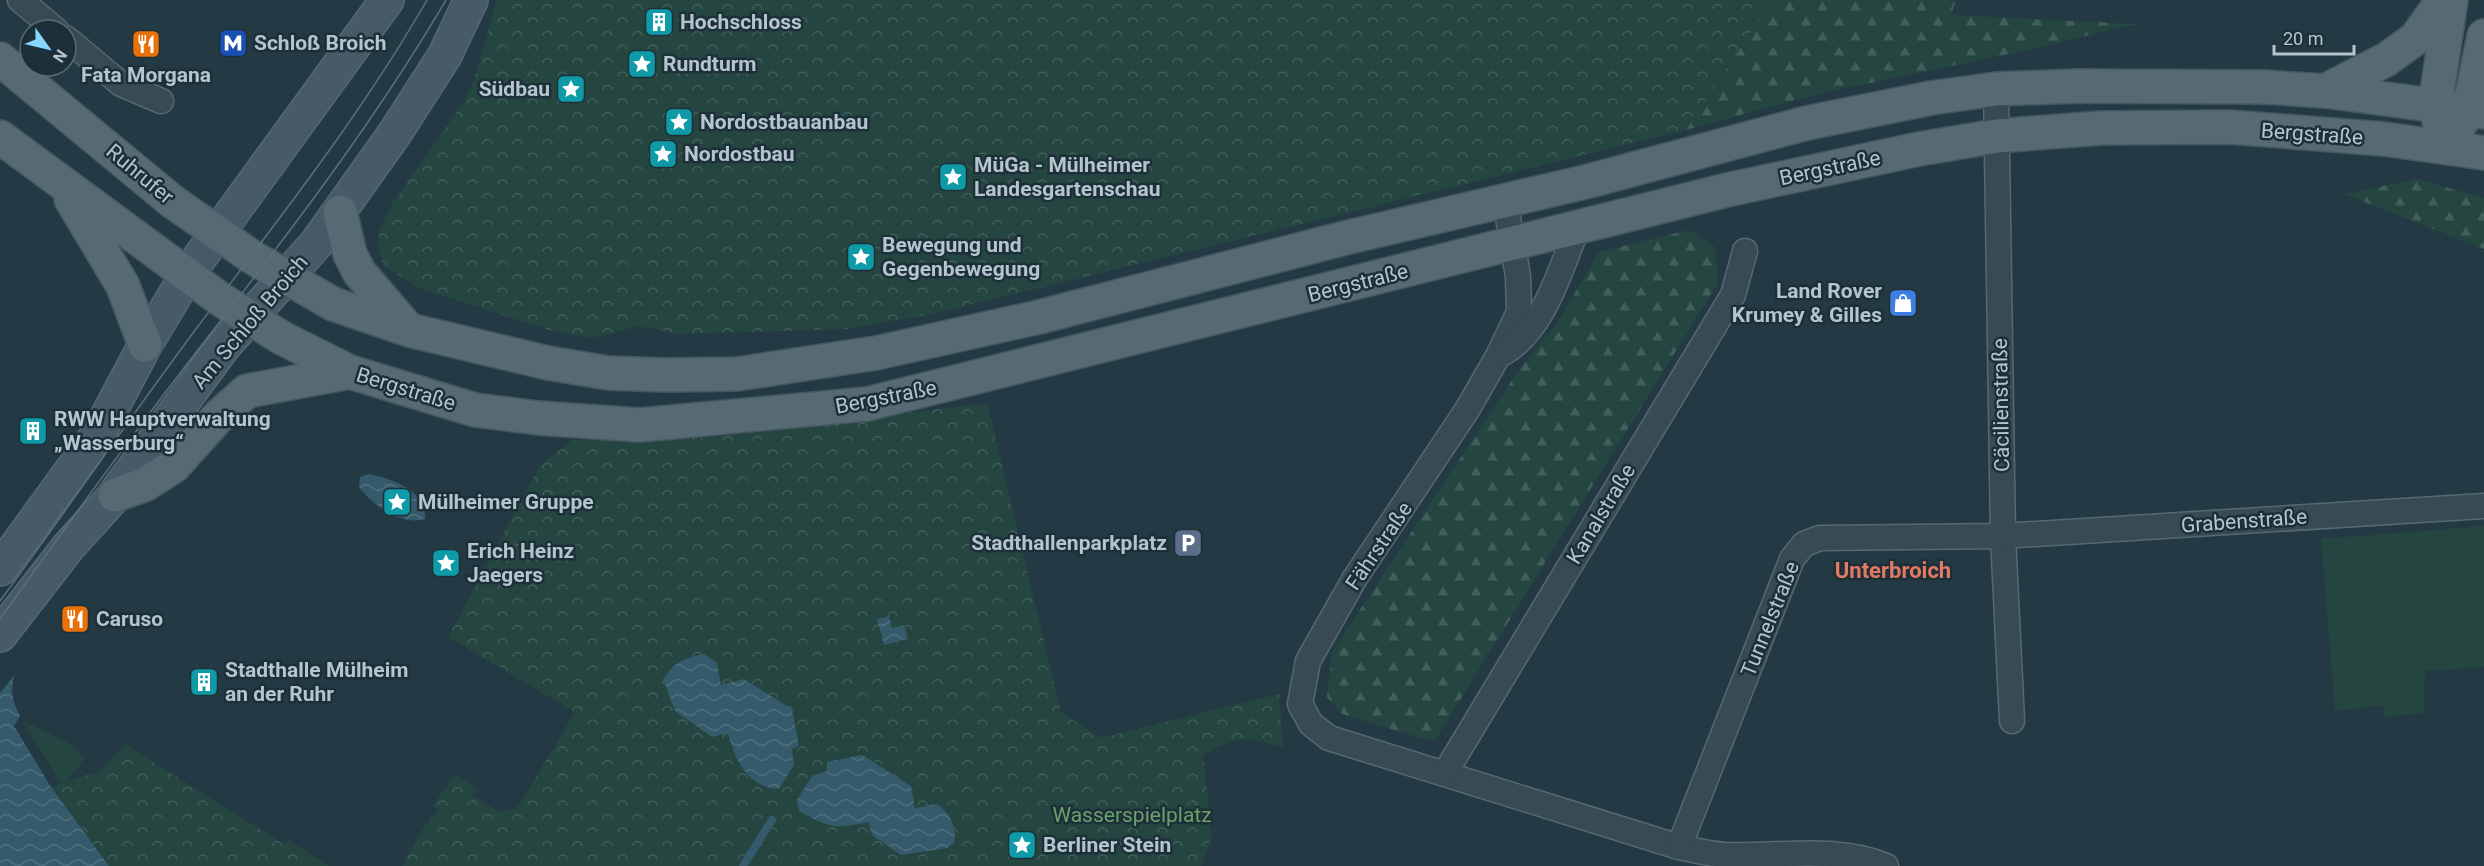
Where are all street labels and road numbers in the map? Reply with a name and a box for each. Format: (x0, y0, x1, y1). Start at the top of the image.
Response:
street label: Bergstraße (2260, 118, 2364, 150)
street label: Ruhrufer (102, 139, 178, 209)
street label: Bergstraße (1777, 146, 1883, 190)
street label: Am Schloß Broich (187, 250, 313, 394)
street label: Bergstraße (1305, 259, 1411, 307)
street label: Cäcilienstraße (1988, 338, 2014, 472)
street label: Bergstraße (354, 363, 458, 415)
street label: Bergstraße (833, 375, 939, 419)
street label: Kanalstraße (1562, 460, 1640, 568)
street label: Fährstraße (1341, 497, 1417, 595)
street label: Grabenstraße (2180, 505, 2308, 537)
street label: Tunnelstraße (1736, 558, 1804, 680)

